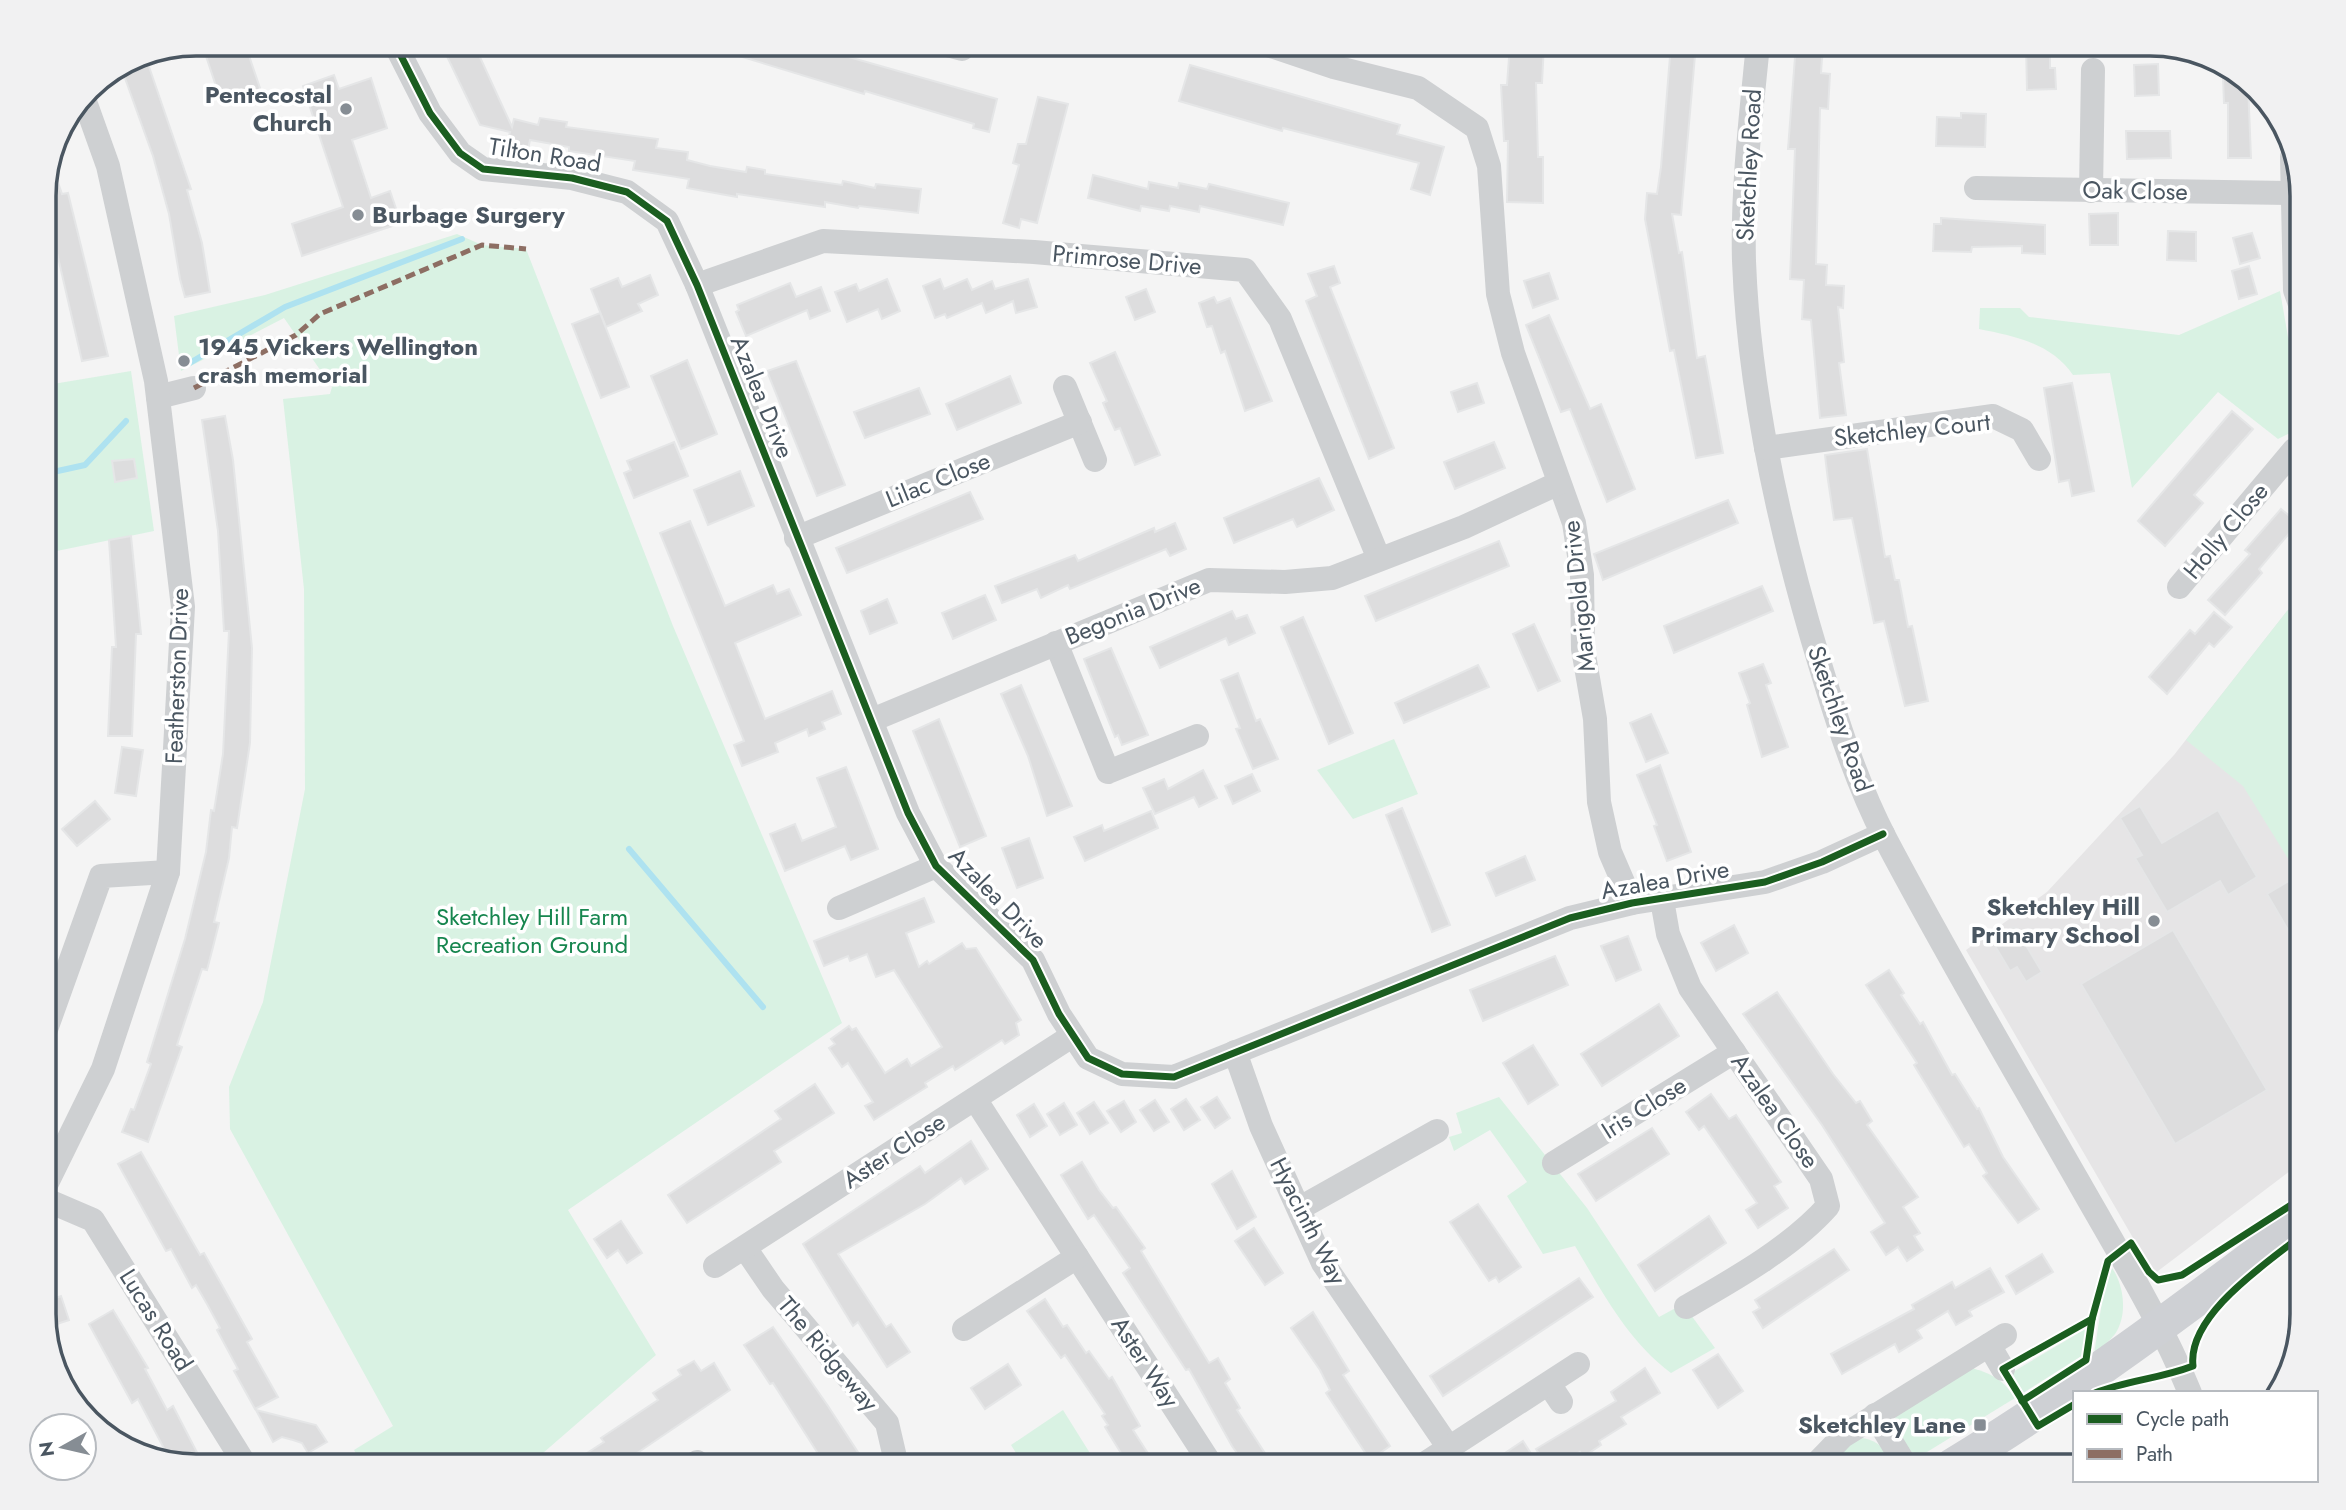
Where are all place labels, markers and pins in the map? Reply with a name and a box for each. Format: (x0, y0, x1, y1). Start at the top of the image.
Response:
place label: Pentecostal Church (205, 77, 332, 140)
marker: Pentecostal Church (338, 101, 354, 117)
place label: Burbage Surgery (372, 197, 565, 232)
marker: Burbage Surgery (350, 207, 366, 223)
place label: 1945 Vickers Wellington crash memorial (198, 329, 478, 392)
marker: 1945 Vickers Wellington crash memorial (176, 353, 192, 369)
place label: Sketchley Hill Primary School (1971, 889, 2140, 952)
marker: Sketchley Hill Primary School (2146, 913, 2162, 929)
place label: Sketchley Lane (1798, 1407, 1966, 1442)
marker: Sketchley Lane (1972, 1417, 1988, 1433)

